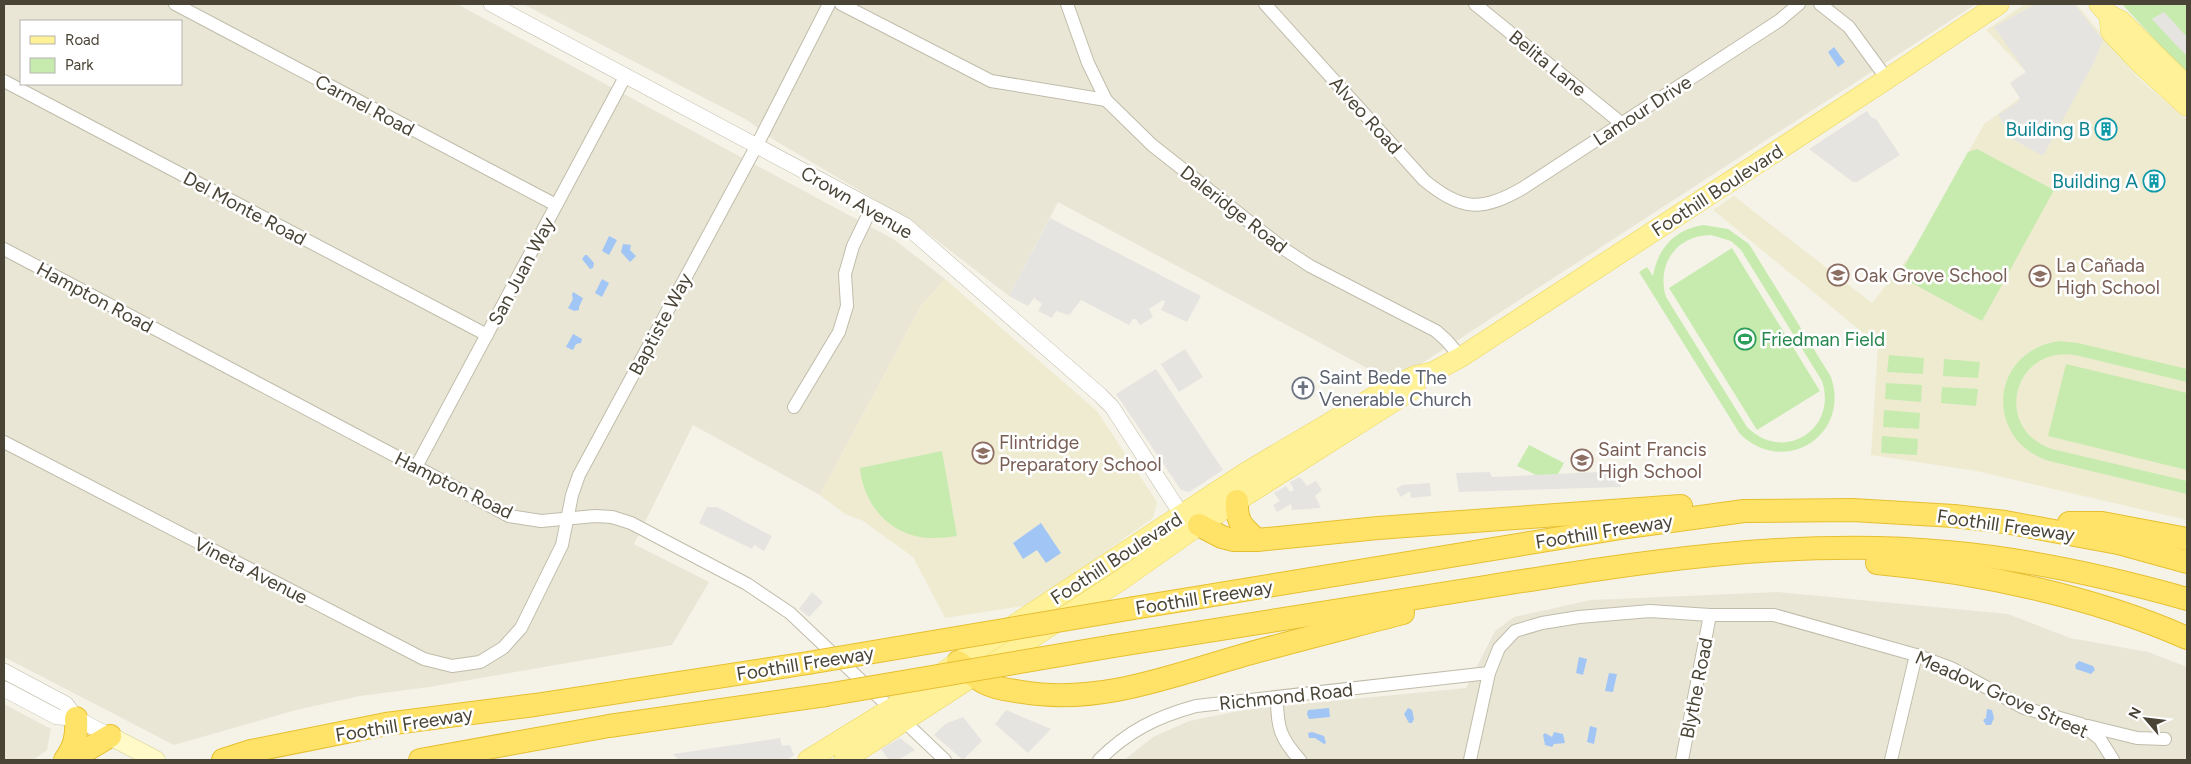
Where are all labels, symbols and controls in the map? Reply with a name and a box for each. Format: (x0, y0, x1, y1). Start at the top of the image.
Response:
legend (20, 20, 182, 85)
street label: Belita Lane (1504, 25, 1591, 101)
text: Road (65, 31, 100, 49)
text: Park (65, 56, 94, 74)
street label: Carmel Road (311, 70, 418, 141)
street label: Lamour Drive (1589, 70, 1696, 151)
street label: Alveo Road (1325, 72, 1406, 159)
building icon: Building B (2094, 117, 2118, 141)
place label: Building B (2006, 118, 2090, 141)
street label: Foothill Boulevard (1647, 139, 1787, 241)
street label: Crown Avenue (797, 161, 917, 244)
street label: Daleridge Road (1176, 161, 1292, 258)
street label: Del Monte Road (179, 166, 310, 251)
building icon: Building A (2142, 169, 2166, 193)
place label: Building A (2052, 170, 2138, 193)
street label: San Juan Way (483, 213, 560, 329)
place label: La Cañada High School (2056, 254, 2160, 299)
street label: Hampton Road (33, 257, 157, 338)
school or university icon: Oak Grove School (1826, 263, 1850, 287)
place label: Oak Grove School (1854, 264, 2007, 287)
school or university icon: La Cañada High School (2028, 264, 2052, 288)
street label: Baptiste Way (624, 269, 697, 379)
sports icon: Friedman Field (1733, 327, 1757, 351)
place label: Friedman Field (1761, 328, 1885, 351)
place label: Saint Bede The Venerable Church (1319, 366, 1471, 411)
church icon: Saint Bede The Venerable Church (1291, 376, 1315, 400)
place label: Flintridge Preparatory School (999, 431, 1162, 476)
place label: Saint Francis High School (1598, 438, 1707, 483)
school or university icon: Flintridge Preparatory School (971, 441, 995, 465)
street label: Hampton Road (391, 447, 517, 524)
school or university icon: Saint Francis High School (1570, 448, 1594, 472)
street label: Foothill Freeway (1936, 504, 2076, 547)
street label: Foothill Boulevard (1046, 507, 1186, 609)
street label: Foothill Freeway (1534, 509, 1674, 554)
street label: Vineta Avenue (190, 532, 311, 609)
street label: Foothill Freeway (1134, 575, 1274, 620)
street label: Blythe Road (1675, 636, 1718, 741)
street label: Foothill Freeway (735, 641, 875, 686)
street label: Meadow Grove Street (1912, 646, 2092, 743)
street label: Richmond Road (1218, 678, 1354, 715)
north arrow (2121, 694, 2171, 744)
street label: Foothill Freeway (334, 702, 474, 747)
text: N (2125, 704, 2145, 722)

